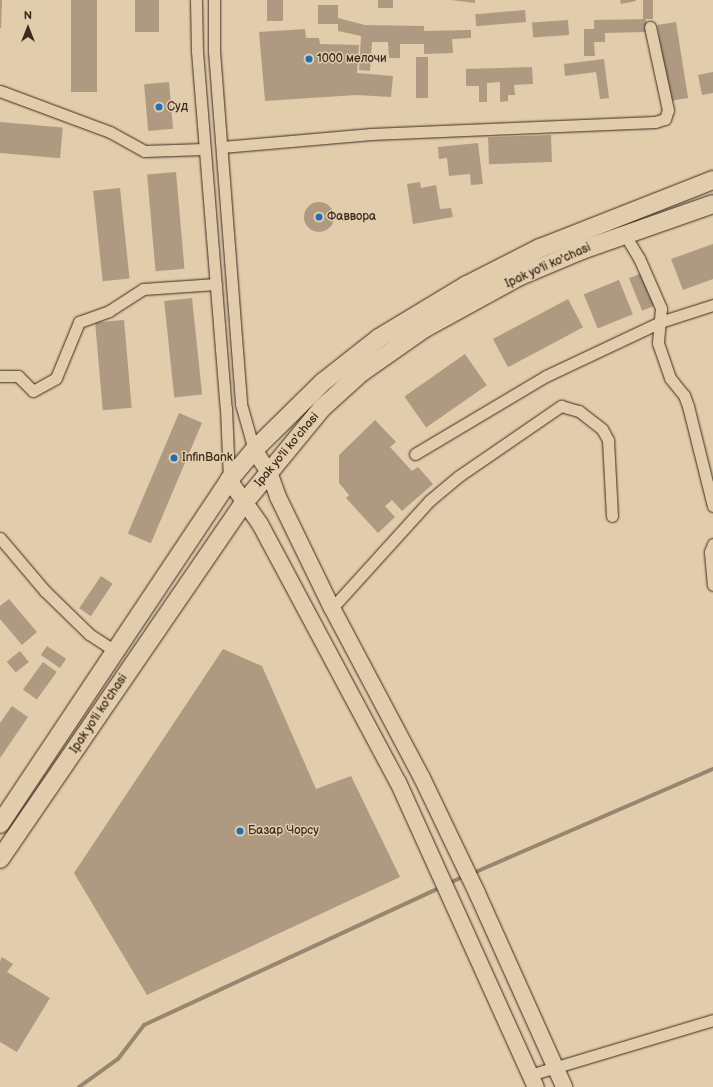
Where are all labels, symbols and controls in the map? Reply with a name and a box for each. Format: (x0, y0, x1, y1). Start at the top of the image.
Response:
north arrow (8, 8, 48, 48)
text: N (24, 9, 32, 22)
place label: 1000 мелочи (317, 52, 387, 66)
marker: 1000 мелочи (304, 54, 314, 64)
place label: Суд (167, 100, 188, 114)
marker: Суд (154, 102, 164, 112)
place label: Фаввора (327, 210, 376, 224)
marker: Фаввора (314, 212, 324, 222)
street label: Ipak yo'li ko'chasi (503, 241, 593, 291)
street label: Ipak yo'li ko'chasi (252, 410, 322, 490)
place label: InfinBank (182, 451, 233, 465)
marker: InfinBank (169, 453, 179, 463)
street label: Ipak yo'li ko'chasi (67, 672, 131, 756)
place label: Базар Чорсу (248, 824, 319, 838)
marker: Базар Чорсу (235, 826, 245, 836)

